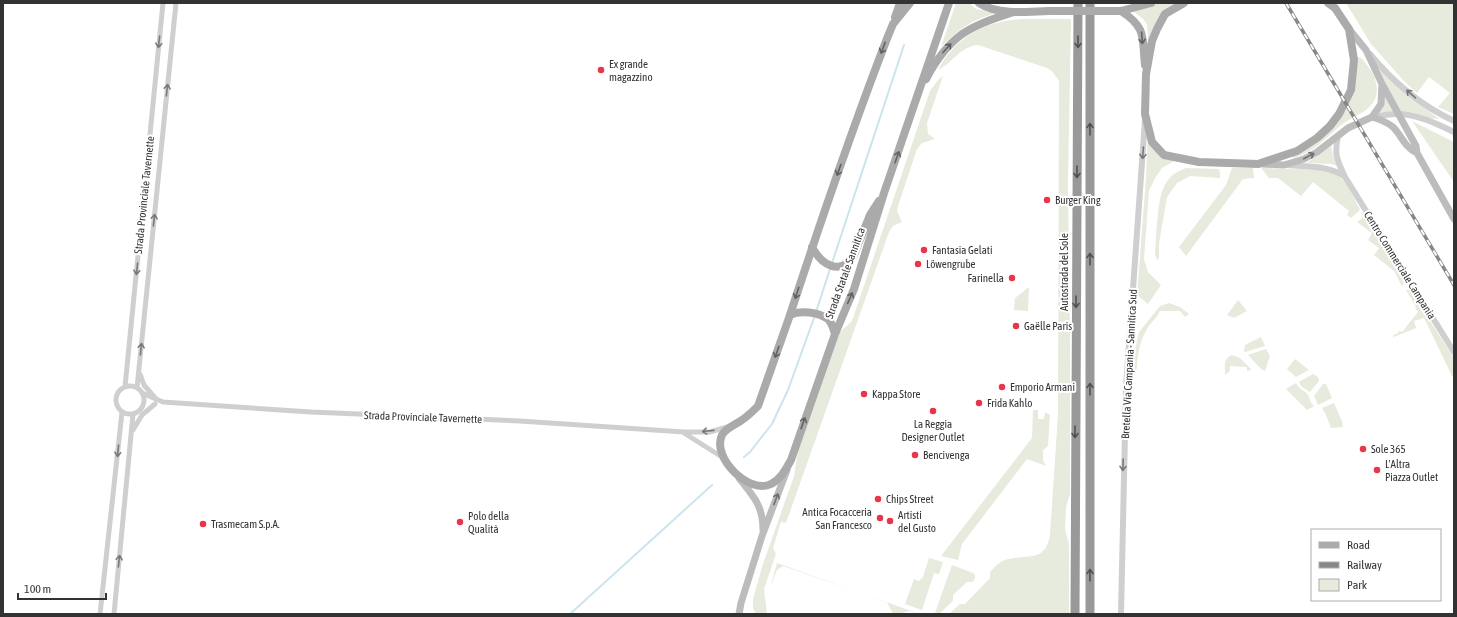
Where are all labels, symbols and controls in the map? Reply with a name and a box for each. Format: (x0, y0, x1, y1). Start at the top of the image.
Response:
one-way arrow (1138, 31, 1145, 44)
one-way arrow (156, 35, 163, 48)
one-way arrow (1074, 35, 1081, 48)
one-way arrow (879, 42, 887, 54)
one-way arrow (942, 43, 951, 54)
place label: Ex grande magazzino (609, 58, 653, 83)
marker: Ex grande magazzino (596, 65, 606, 75)
one-way arrow (163, 84, 171, 97)
one-way arrow (1405, 89, 1416, 98)
one-way arrow (1086, 123, 1094, 136)
street label: Strada Provinciale Tavernette (132, 136, 156, 254)
one-way arrow (1139, 146, 1146, 159)
one-way arrow (893, 151, 901, 163)
one-way arrow (1303, 152, 1315, 159)
one-way arrow (834, 164, 842, 176)
one-way arrow (1073, 165, 1081, 178)
place label: Burger King (1055, 194, 1101, 206)
marker: Burger King (1042, 195, 1052, 205)
street label: Centro Commerciale Campania (1362, 209, 1438, 321)
one-way arrow (151, 214, 158, 227)
street label: Strada Statale Sannitica (823, 226, 867, 320)
street label: Autostrada del Sole (1058, 233, 1070, 311)
place label: Fantasia Gelati (932, 244, 993, 256)
marker: Fantasia Gelati (919, 245, 929, 255)
one-way arrow (1086, 253, 1094, 266)
place label: Löwengrube (926, 258, 976, 270)
marker: Löwengrube (913, 259, 923, 269)
one-way arrow (133, 262, 140, 275)
place label: Farinella (968, 272, 1004, 284)
marker: Farinella (1007, 273, 1017, 283)
one-way arrow (793, 287, 800, 300)
street label: Bretella Via Campania - Sannitica Sud (1119, 289, 1139, 439)
one-way arrow (847, 292, 854, 304)
one-way arrow (1072, 295, 1080, 308)
place label: Gaëlle Paris (1024, 320, 1072, 332)
marker: Gaëlle Paris (1011, 321, 1021, 331)
one-way arrow (137, 343, 145, 356)
one-way arrow (773, 346, 781, 358)
place label: Emporio Armani (1010, 381, 1075, 393)
marker: Emporio Armani (997, 382, 1007, 392)
one-way arrow (1086, 383, 1094, 396)
place label: Kappa Store (872, 388, 920, 400)
marker: Kappa Store (859, 389, 869, 399)
place label: Frida Kahlo (987, 397, 1032, 409)
marker: Frida Kahlo (974, 398, 984, 408)
marker: La Reggia Designer Outlet (928, 406, 938, 416)
street label: Strada Provinciale Tavernette (364, 409, 482, 425)
one-way arrow (800, 418, 808, 430)
place label: La Reggia Designer Outlet (901, 418, 965, 443)
one-way arrow (1071, 425, 1079, 438)
one-way arrow (702, 427, 715, 435)
place label: Sole 365 (1371, 443, 1406, 455)
one-way arrow (114, 444, 121, 457)
marker: Sole 365 (1358, 444, 1368, 454)
place label: Bencivenga (923, 449, 970, 461)
marker: Bencivenga (910, 450, 920, 460)
one-way arrow (1120, 458, 1127, 471)
place label: L'Altra Piazza Outlet (1385, 458, 1438, 483)
marker: L'Altra Piazza Outlet (1372, 465, 1382, 475)
place label: Chips Street (886, 493, 934, 505)
one-way arrow (773, 494, 781, 506)
marker: Chips Street (873, 494, 883, 504)
place label: Antica Focacceria San Francesco (802, 506, 872, 531)
place label: Artisti del Gusto (898, 509, 936, 534)
place label: Polo della Qualità (468, 510, 509, 535)
marker: Antica Focacceria San Francesco (875, 513, 885, 523)
marker: Artisti del Gusto (885, 516, 895, 526)
marker: Polo della Qualità (455, 517, 465, 527)
place label: Trasmecam S.p.A. (211, 518, 280, 530)
marker: Trasmecam S.p.A. (198, 519, 208, 529)
legend (1311, 529, 1441, 601)
text: Road (1347, 538, 1370, 552)
one-way arrow (115, 555, 123, 568)
text: Railway (1347, 558, 1382, 572)
one-way arrow (1086, 569, 1094, 582)
scale bar (18, 575, 106, 601)
text: Park (1347, 578, 1368, 592)
text: 100 m (24, 582, 51, 596)

